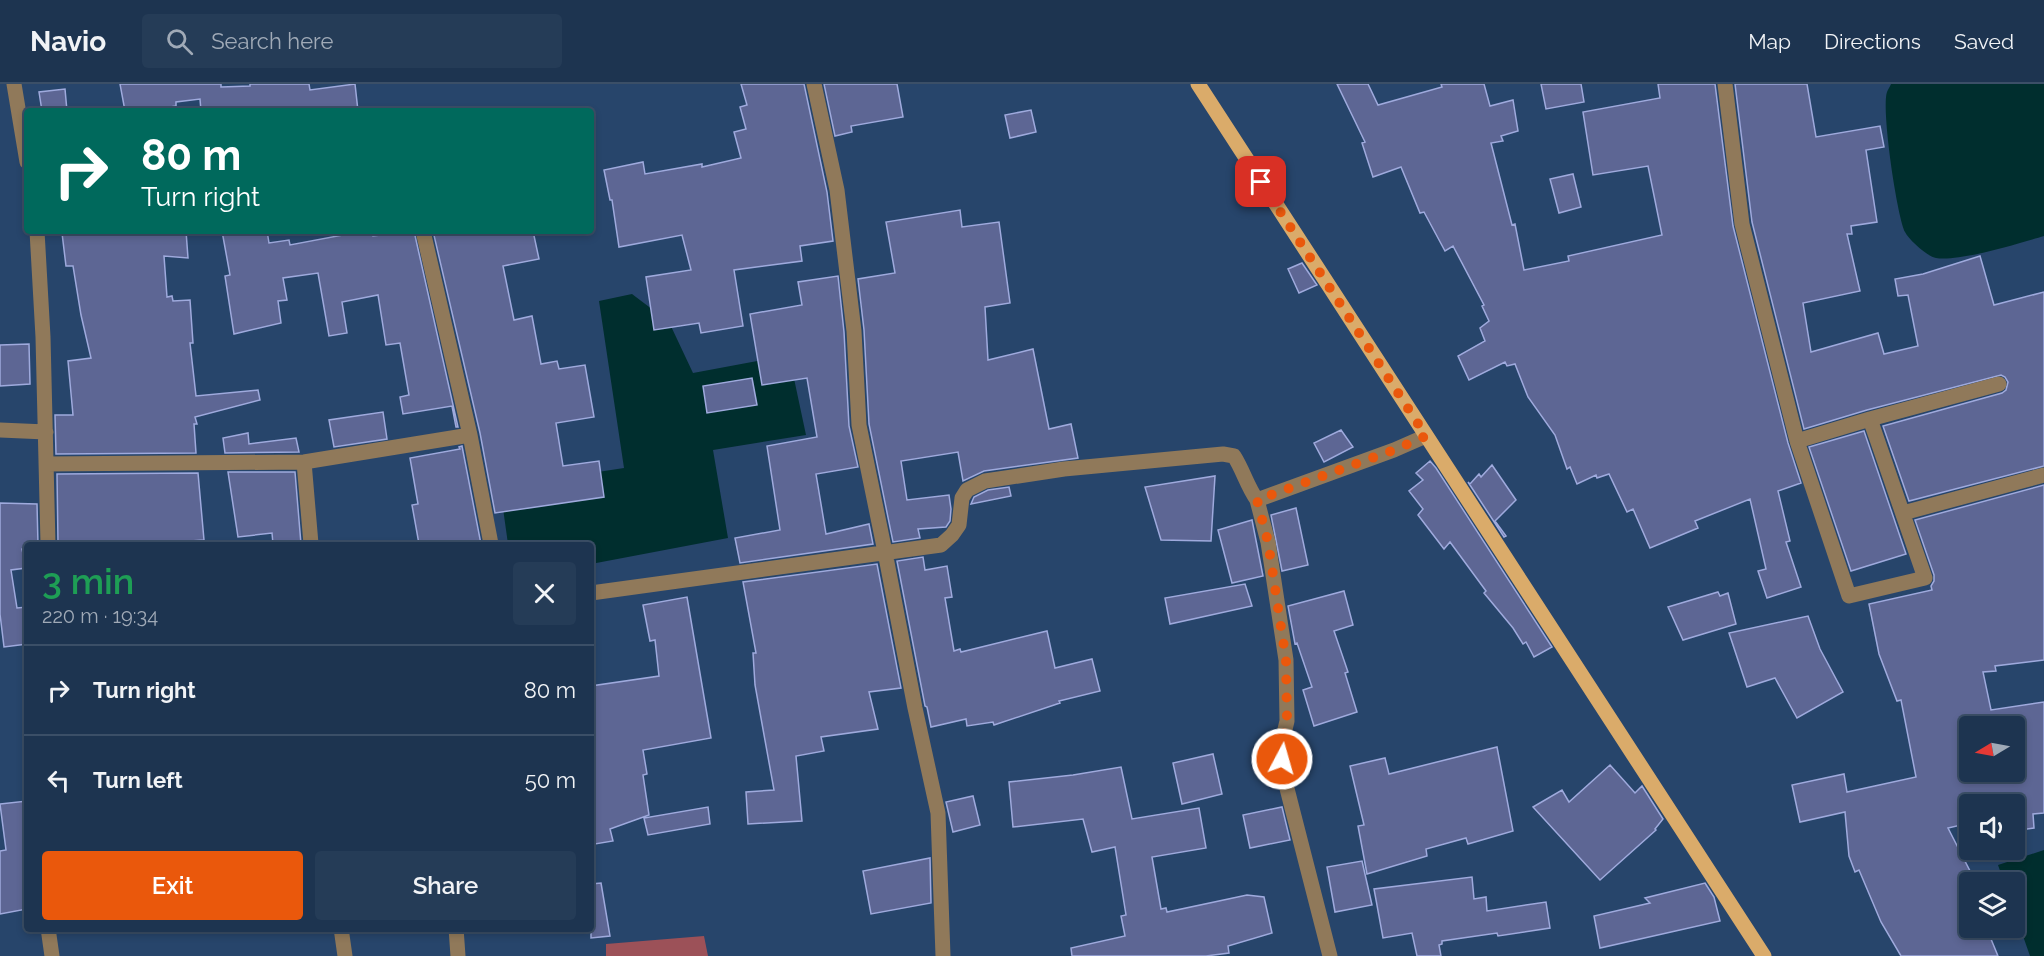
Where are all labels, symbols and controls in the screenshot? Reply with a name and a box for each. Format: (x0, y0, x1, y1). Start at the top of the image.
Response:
search box (142, 14, 562, 68)
text: Navio (30, 25, 106, 58)
icon: search (163, 25, 196, 58)
text: Search here (211, 28, 333, 54)
text: Map (1748, 29, 1791, 54)
text: Directions (1824, 29, 1921, 54)
text: Saved (1954, 29, 2014, 54)
text: 80 m (141, 131, 241, 180)
icon: right (42, 132, 120, 210)
pin (1235, 156, 1286, 207)
icon: arrive (1244, 165, 1277, 198)
text: Turn right (141, 181, 260, 212)
text: 3 min (42, 560, 134, 602)
button: close (513, 562, 576, 625)
text: 220 m · 19:34 (42, 604, 158, 628)
icon: right (42, 674, 75, 707)
text: Turn right (93, 677, 196, 703)
text: 80 m (524, 677, 576, 703)
north arrow (1959, 716, 2025, 782)
map controls (1959, 716, 2025, 938)
position arrow (1250, 727, 1314, 791)
icon: left (42, 764, 75, 797)
text: Turn left (93, 767, 183, 793)
text: 50 m (525, 767, 576, 793)
button: sound (1959, 794, 2025, 860)
button: Exit (42, 851, 303, 920)
button: Share (315, 851, 576, 920)
button: layers (1959, 872, 2025, 938)

